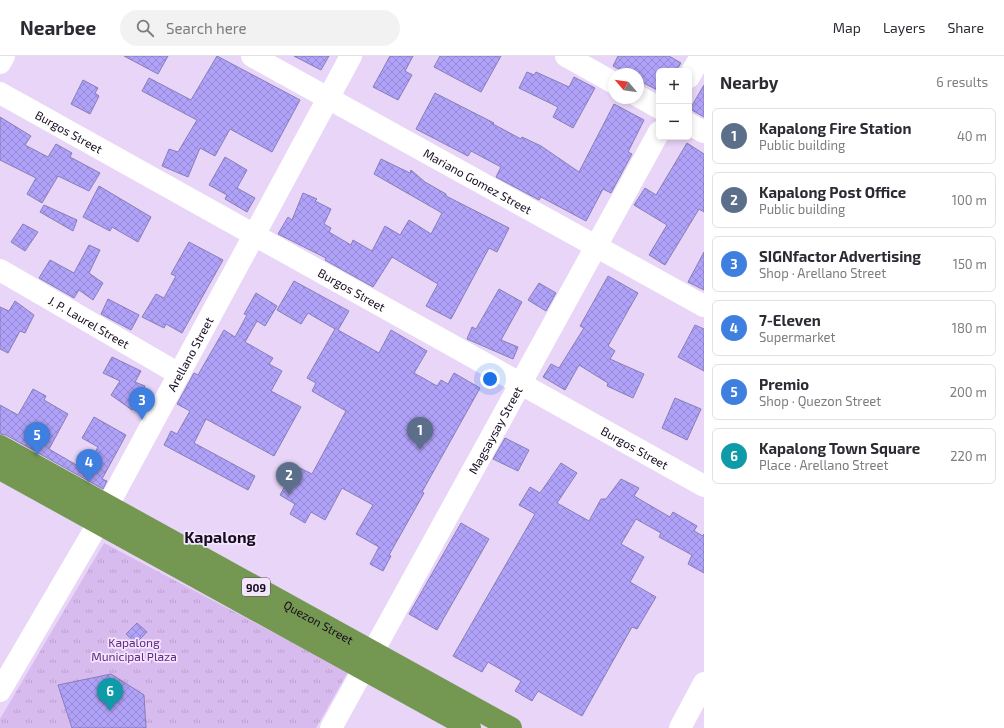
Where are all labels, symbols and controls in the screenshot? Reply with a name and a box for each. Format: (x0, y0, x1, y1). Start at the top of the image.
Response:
search box (120, 10, 400, 46)
text: Nearbee (20, 16, 96, 39)
icon: search (134, 17, 156, 39)
text: Search here (166, 19, 247, 37)
text: Map (833, 19, 861, 36)
text: Layers (883, 19, 925, 36)
text: Share (947, 19, 984, 36)
north arrow (608, 68, 644, 104)
map controls (656, 68, 692, 140)
button: + (656, 68, 692, 104)
text: Nearby (720, 72, 778, 92)
text: 6 results (936, 74, 988, 90)
button: − (656, 104, 692, 140)
street label: Burgos Street (33, 107, 105, 156)
text: Kapalong Fire Station (759, 119, 911, 137)
text: 1 (731, 128, 737, 144)
text: 40 m (957, 128, 987, 144)
text: Public building (759, 137, 845, 153)
street label: Mariano Gomez Street (421, 145, 535, 217)
text: Kapalong Post Office (759, 183, 906, 201)
text: 2 (730, 192, 738, 208)
text: 100 m (952, 192, 987, 208)
text: Public building (759, 201, 845, 217)
text: SIGNfactor Advertising (759, 247, 921, 265)
text: 3 (730, 256, 738, 272)
text: 150 m (953, 256, 987, 272)
street label: Burgos Street (316, 265, 388, 314)
text: Shop · Arellano Street (759, 265, 886, 281)
street label: J. P. Laurel Street (46, 293, 132, 351)
text: 7-Eleven (759, 311, 821, 329)
street label: Arellano Street (164, 314, 216, 393)
text: 4 (730, 320, 738, 336)
text: 180 m (952, 320, 987, 336)
text: Supermarket (759, 329, 836, 345)
your location (480, 369, 500, 389)
text: Premio (759, 375, 809, 393)
street label: Magsaysay Street (465, 384, 525, 476)
text: 5 (730, 384, 738, 400)
text: 200 m (950, 384, 987, 400)
pin: 3 (129, 387, 155, 420)
text: Shop · Quezon Street (759, 393, 881, 409)
pin: 1 (407, 417, 433, 450)
pin: 5 (24, 422, 50, 455)
street label: Burgos Street (599, 423, 671, 472)
text: Kapalong Town Square (759, 439, 920, 457)
text: 6 (730, 448, 738, 464)
text: 220 m (950, 448, 987, 464)
pin: 4 (76, 449, 102, 482)
text: Place · Arellano Street (759, 457, 888, 473)
pin: 2 (276, 462, 302, 495)
district label: Kapalong (184, 527, 256, 546)
road number: 909 (242, 578, 270, 596)
street label: Quezon Street (281, 597, 356, 647)
park label: Kapalong Municipal Plaza (91, 635, 177, 663)
pin: 6 (97, 678, 123, 711)

